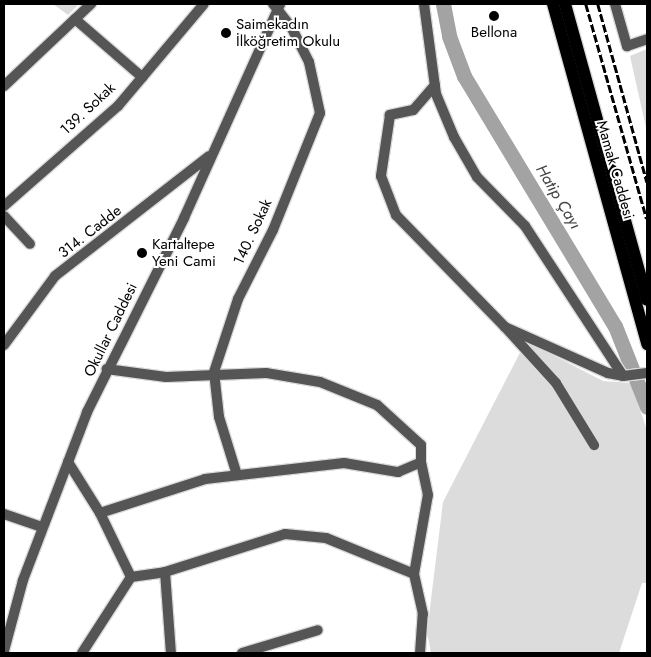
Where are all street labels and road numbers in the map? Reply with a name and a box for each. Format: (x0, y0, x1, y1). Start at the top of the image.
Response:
street label: 139. Sokak (57, 79, 119, 139)
street label: Mamak Caddesi (592, 119, 638, 221)
street label: 140. Sokak (230, 196, 276, 268)
street label: 314. Cadde (55, 202, 125, 262)
street label: Okullar Caddesi (81, 280, 141, 380)

